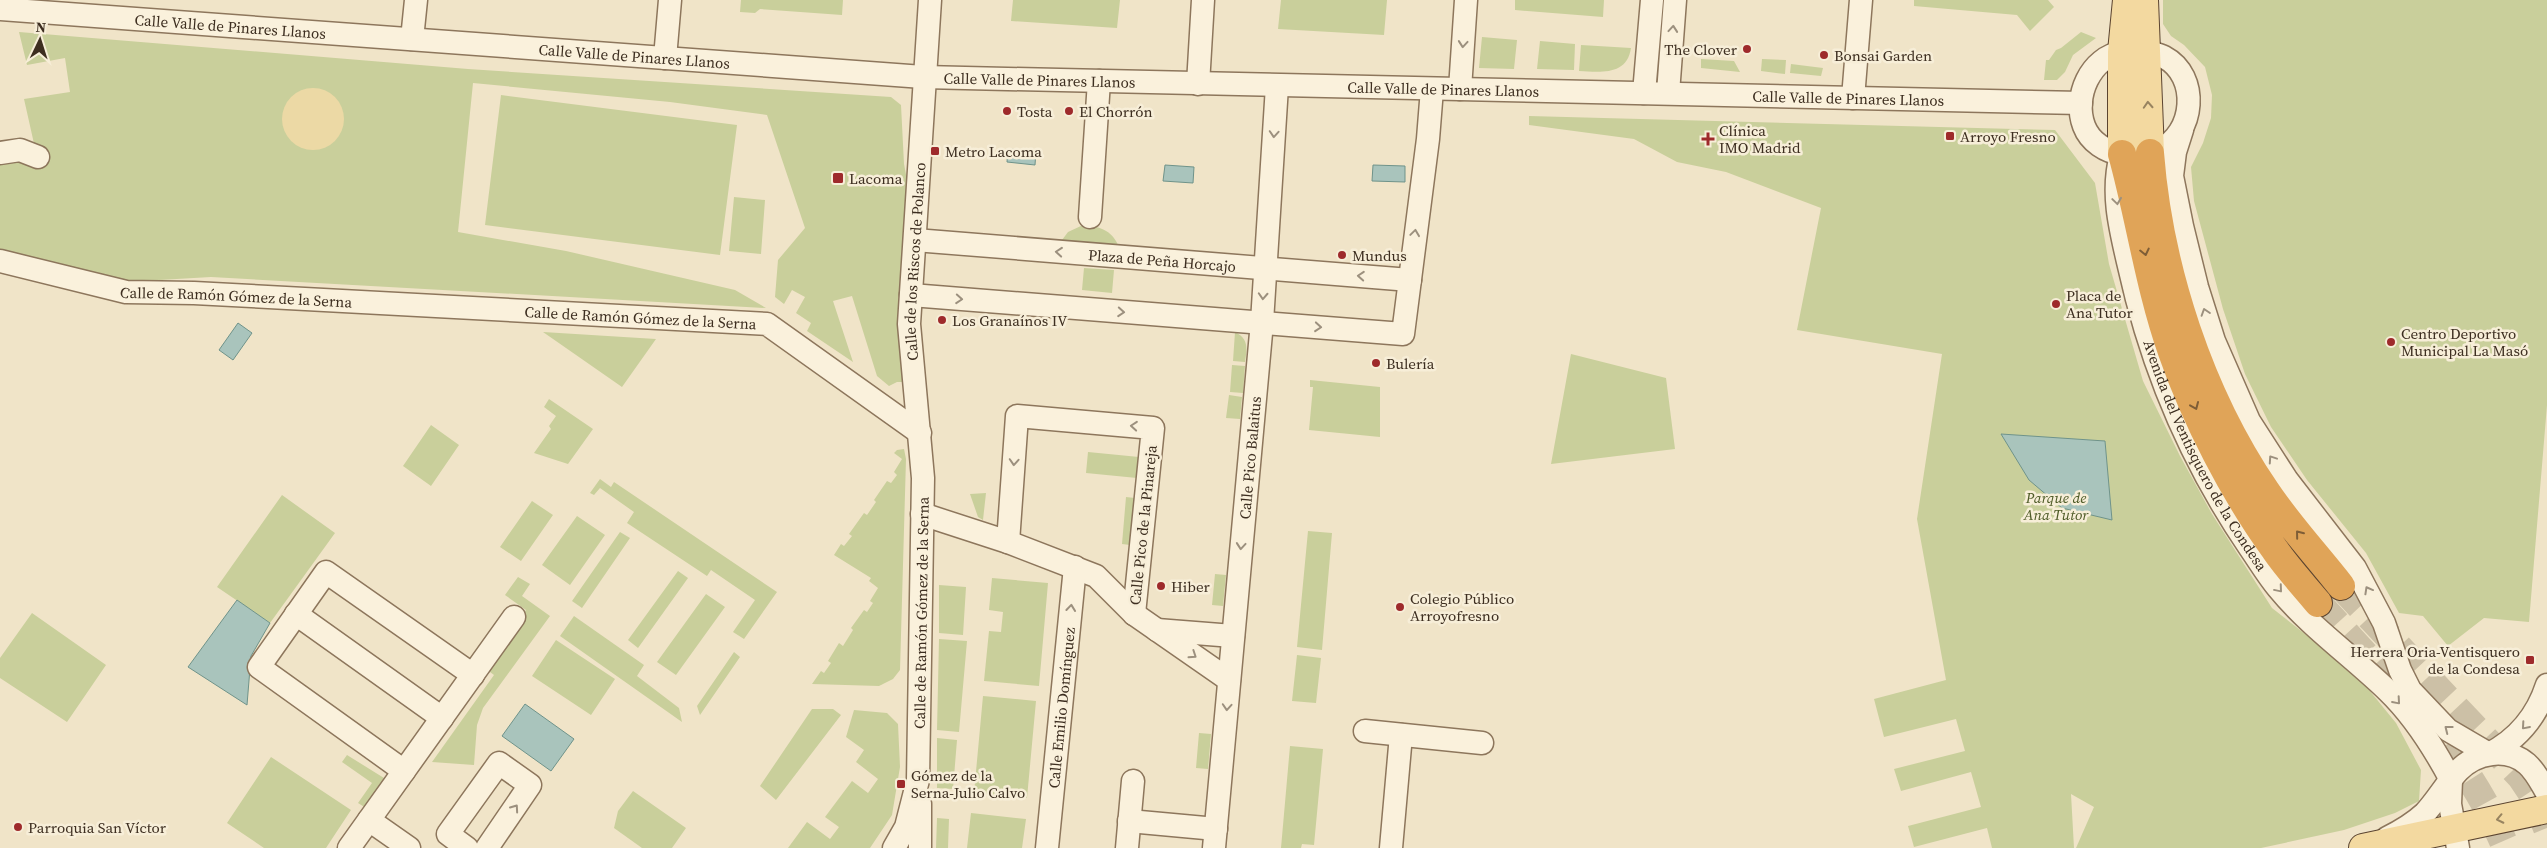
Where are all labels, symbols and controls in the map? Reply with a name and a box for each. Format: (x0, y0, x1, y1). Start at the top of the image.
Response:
street label: Calle Valle de Pinares Llanos (134, 8, 327, 43)
north arrow (15, 15, 65, 65)
text: N (35, 17, 47, 37)
one-way arrow (1667, 25, 1678, 33)
street label: Calle Valle de Pinares Llanos (538, 38, 731, 73)
place label: The Clover (1664, 39, 1738, 60)
one-way arrow (1458, 41, 1469, 49)
marker: The Clover (1741, 43, 1753, 55)
place label: Bonsai Garden (1834, 45, 1932, 66)
marker: Bonsai Garden (1818, 49, 1830, 61)
street label: Calle Valle de Pinares Llanos (943, 67, 1136, 92)
street label: Calle Valle de Pinares Llanos (1347, 76, 1540, 101)
street label: Calle Valle de Pinares Llanos (1752, 85, 1944, 110)
one-way arrow (2143, 100, 2153, 108)
place label: Tosta (1017, 101, 1053, 122)
place label: El Chorrón (1079, 101, 1153, 122)
marker: Tosta (1001, 105, 1013, 117)
marker: El Chorrón (1063, 105, 1075, 117)
place label: Clínica IMO Madrid (1719, 120, 1801, 158)
place label: Arroyo Fresno (1960, 126, 2056, 147)
marker: Arroyo Fresno (1944, 130, 1956, 142)
one-way arrow (1269, 131, 1280, 139)
marker: Clínica IMO Madrid (1701, 132, 1715, 146)
place label: Metro Lacoma (945, 141, 1042, 162)
marker: Metro Lacoma (929, 145, 941, 157)
street label: Calle de los Riscos de Polanco (899, 162, 930, 362)
place label: Lacoma (849, 168, 903, 189)
marker: Lacoma (831, 171, 845, 185)
one-way arrow (2111, 197, 2121, 206)
one-way arrow (1410, 229, 1420, 238)
street label: Plaza de Peña Horcajo (1087, 244, 1237, 276)
place label: Mundus (1352, 245, 1407, 266)
one-way arrow (1055, 246, 1063, 257)
one-way arrow (2139, 248, 2150, 257)
marker: Mundus (1336, 249, 1348, 261)
one-way arrow (1357, 270, 1365, 281)
street label: Calle de Ramón Gómez de la Serna (118, 280, 353, 312)
place label: Placa de Ana Tutor (2066, 285, 2133, 323)
one-way arrow (956, 293, 964, 304)
one-way arrow (1258, 293, 1268, 301)
marker: Placa de Ana Tutor (2050, 298, 2062, 310)
street label: Calle de Ramón Gómez de la Serna (524, 300, 757, 334)
one-way arrow (1118, 306, 1126, 317)
one-way arrow (2200, 309, 2210, 317)
place label: Los Granaínos IV (952, 310, 1067, 331)
marker: Los Granaínos IV (936, 314, 948, 326)
one-way arrow (1315, 321, 1323, 332)
place label: Centro Deportivo Municipal La Masó (2401, 323, 2528, 361)
marker: Centro Deportivo Municipal La Masó (2385, 336, 2397, 348)
street label: Avenida del Ventisquero de la Condesa (2139, 337, 2273, 575)
place label: Bulería (1386, 353, 1435, 374)
marker: Bulería (1370, 357, 1382, 369)
street label: Calle Pico Balaitus (1234, 395, 1266, 520)
one-way arrow (2189, 402, 2199, 410)
one-way arrow (1129, 421, 1137, 432)
street label: Calle Pico de la Pinareja (1124, 444, 1162, 606)
one-way arrow (2269, 456, 2279, 465)
one-way arrow (1009, 458, 1020, 466)
park label: Parque de Ana Tutor (2023, 487, 2089, 525)
street label: Calle de Ramón Gómez de la Serna (908, 496, 933, 729)
one-way arrow (2297, 531, 2305, 540)
one-way arrow (1236, 542, 1247, 550)
place label: Hiber (1171, 576, 1211, 597)
marker: Hiber (1155, 580, 1167, 592)
one-way arrow (2274, 583, 2282, 592)
one-way arrow (2365, 587, 2375, 596)
place label: Colegio Público Arroyofresno (1410, 588, 1514, 626)
marker: Colegio Público Arroyofresno (1394, 601, 1406, 613)
one-way arrow (1065, 604, 1076, 612)
street label: Calle Emilio Domínguez (1043, 626, 1079, 789)
place label: Herrera Oria-Ventisquero de la Condesa (2350, 641, 2520, 679)
one-way arrow (1187, 649, 1196, 658)
marker: Herrera Oria-Ventisquero de la Condesa (2524, 654, 2536, 666)
one-way arrow (2391, 695, 2399, 704)
one-way arrow (1222, 704, 1233, 712)
one-way arrow (2522, 720, 2531, 729)
one-way arrow (2445, 726, 2454, 734)
place label: Gómez de la Serna-Julio Calvo (911, 765, 1025, 803)
marker: Gómez de la Serna-Julio Calvo (895, 778, 907, 790)
one-way arrow (508, 804, 518, 813)
one-way arrow (2496, 813, 2505, 823)
place label: Parroquia San Víctor (28, 817, 167, 838)
marker: Parroquia San Víctor (12, 821, 24, 833)

